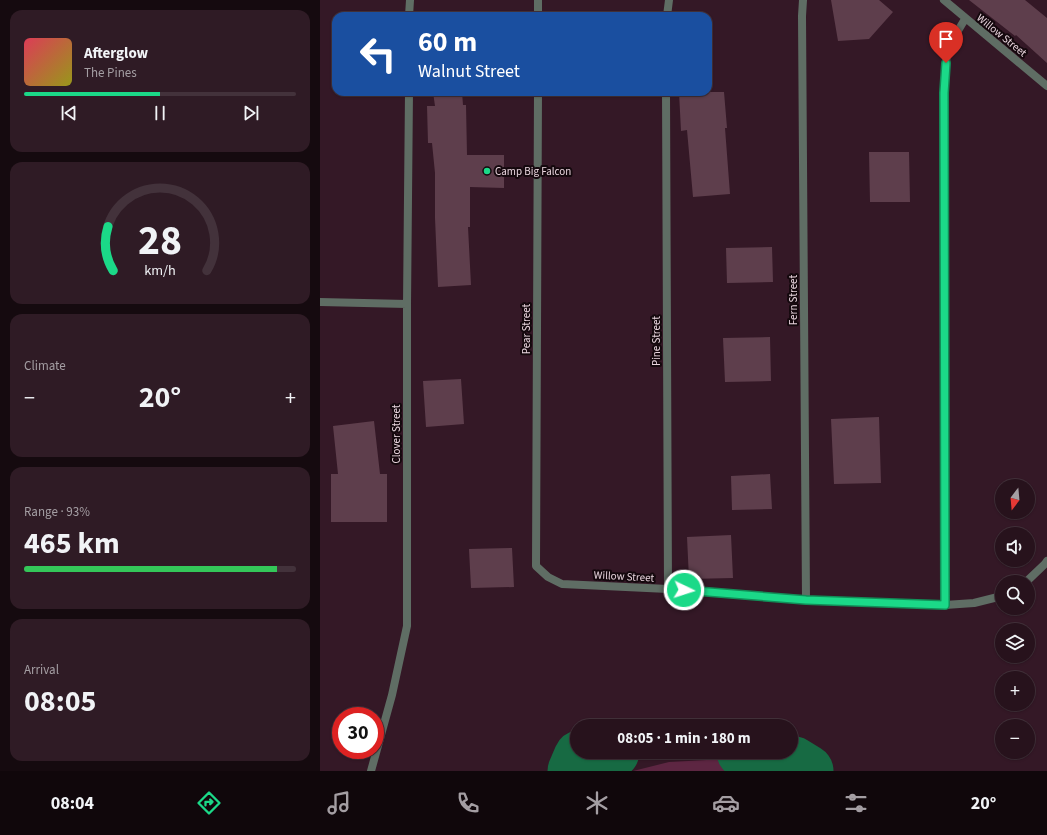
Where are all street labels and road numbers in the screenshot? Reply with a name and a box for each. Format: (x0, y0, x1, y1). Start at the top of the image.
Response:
street label: Willow Street (973, 11, 1030, 60)
street label: Fern Street (786, 275, 801, 325)
street label: Pear Street (519, 304, 534, 354)
street label: Pine Street (649, 316, 664, 366)
street label: Clover Street (389, 404, 404, 464)
street label: Willow Street (593, 567, 655, 586)

